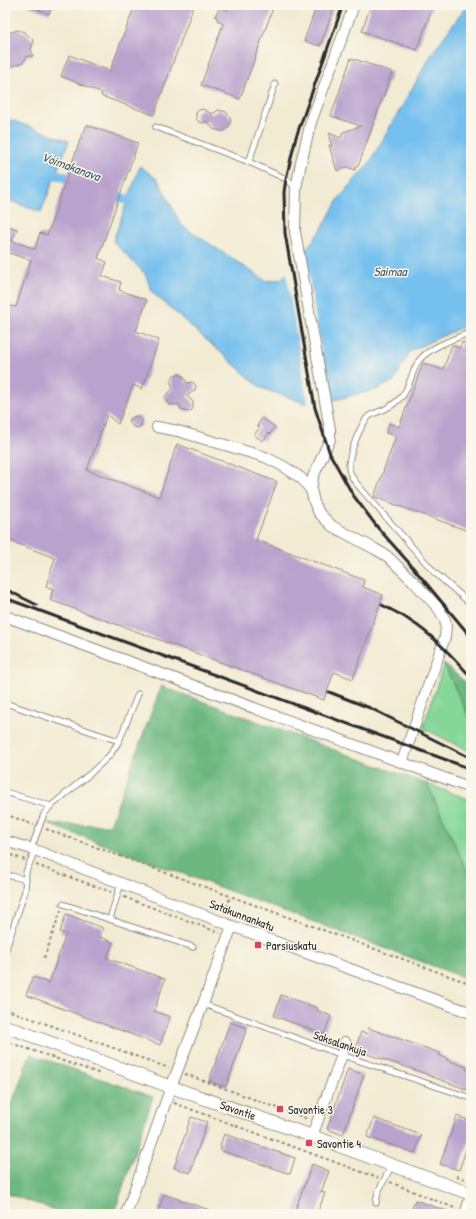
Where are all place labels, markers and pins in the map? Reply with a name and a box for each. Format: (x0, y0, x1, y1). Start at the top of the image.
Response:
place label: Parsiuskatu (266, 937, 317, 954)
marker: Parsiuskatu (253, 940, 263, 950)
place label: Savontie 3 (288, 1101, 333, 1118)
marker: Savontie 3 (275, 1104, 285, 1114)
place label: Savontie 4 (317, 1135, 362, 1152)
marker: Savontie 4 (304, 1138, 314, 1148)

